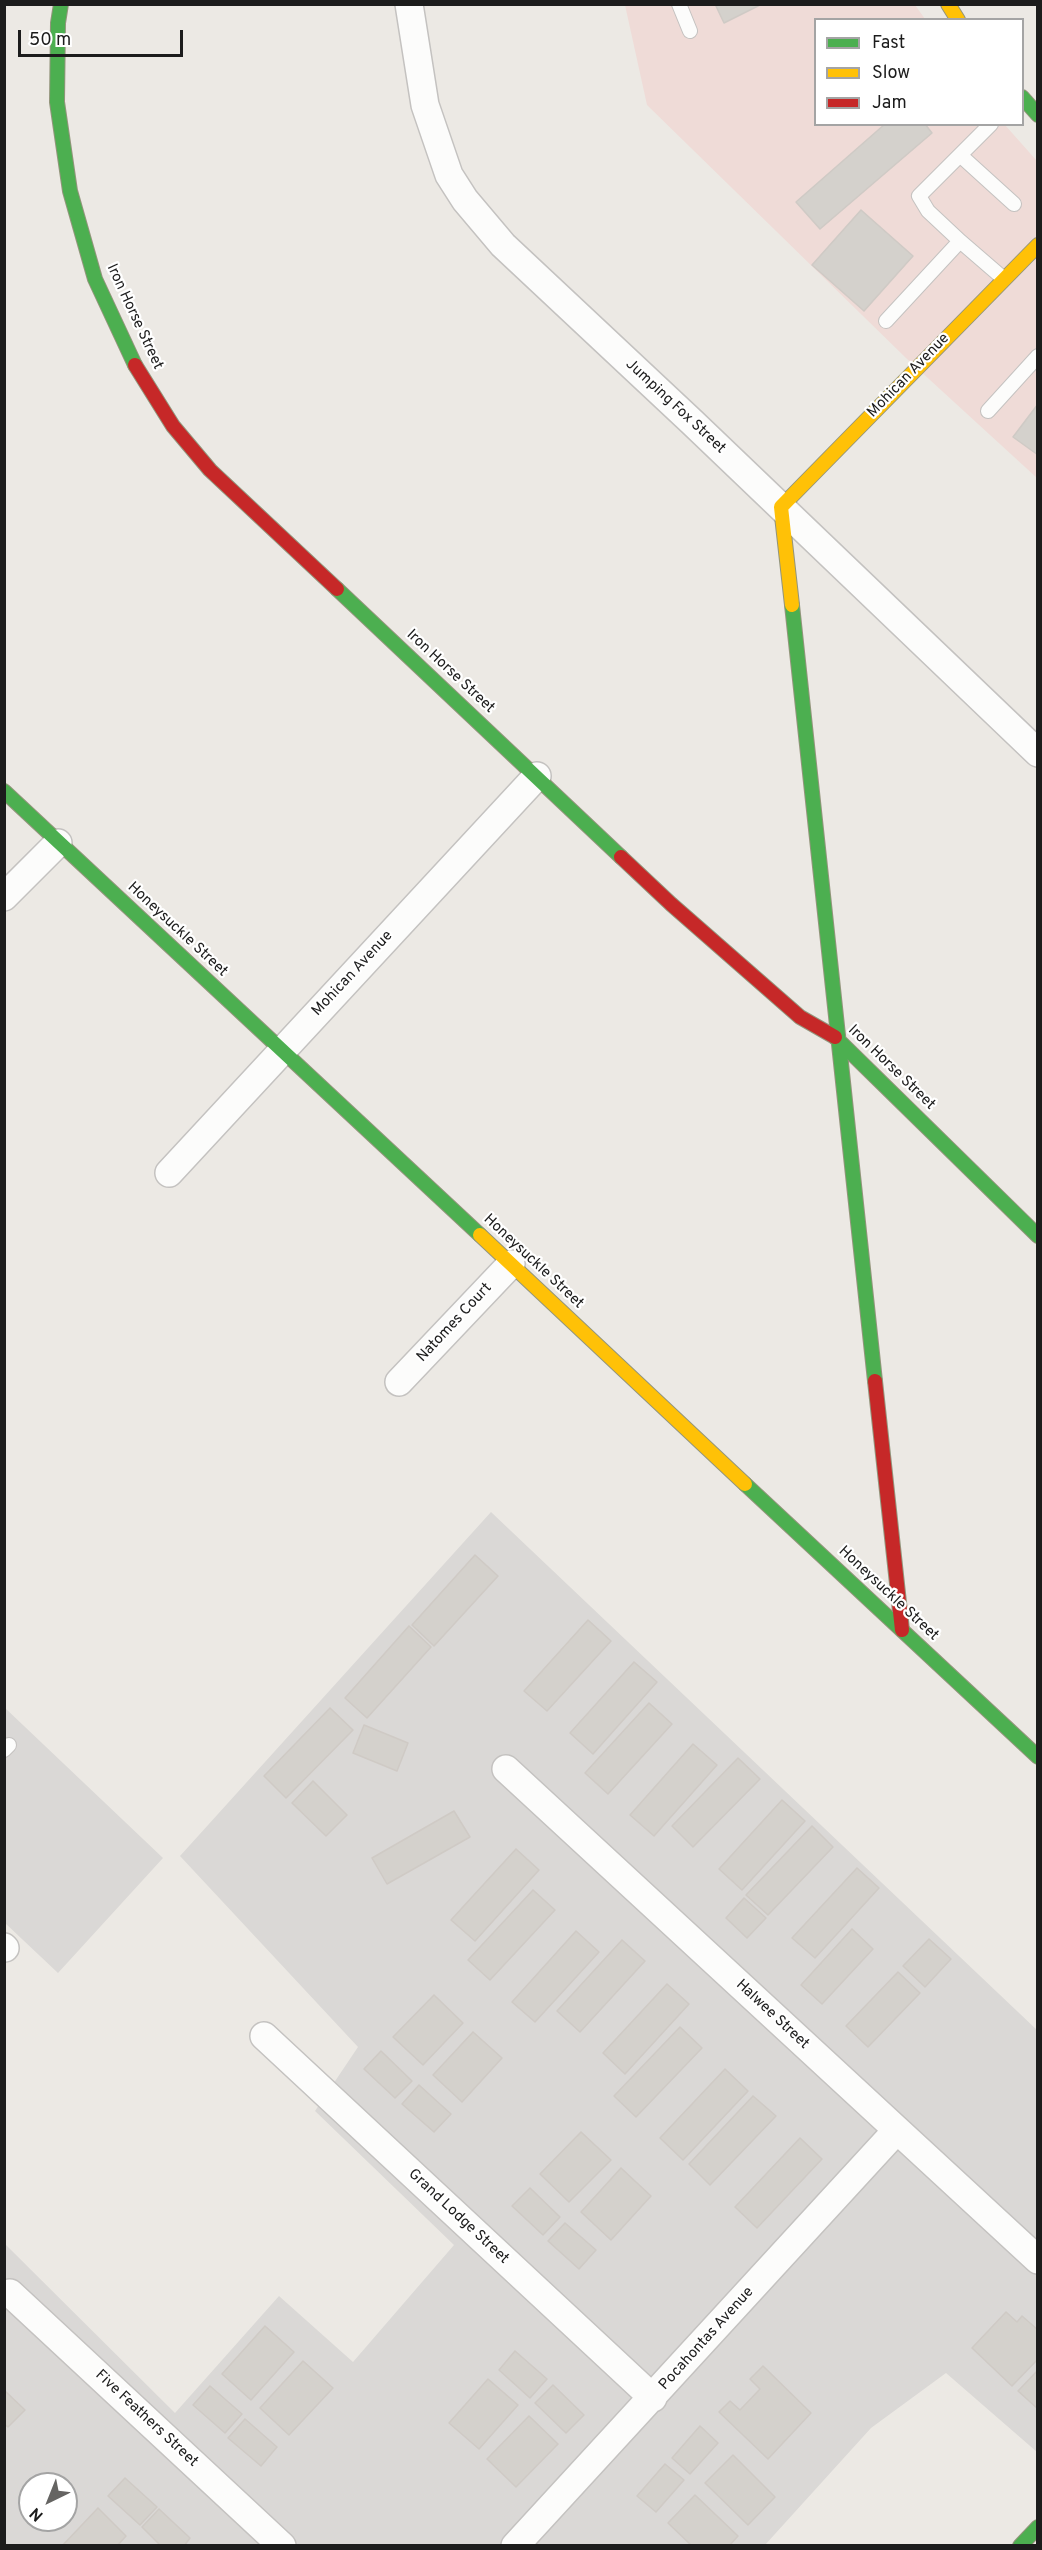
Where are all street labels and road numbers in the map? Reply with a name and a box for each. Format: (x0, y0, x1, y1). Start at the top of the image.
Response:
street label: Iron Horse Street (102, 261, 166, 373)
street label: Mohican Avenue (864, 330, 954, 422)
street label: Jumping Fox Street (621, 356, 729, 458)
street label: Iron Horse Street (402, 626, 498, 718)
street label: Honeysuckle Street (123, 879, 231, 981)
street label: Mohican Avenue (309, 928, 397, 1020)
street label: Iron Horse Street (844, 1022, 938, 1114)
street label: Honeysuckle Street (479, 1211, 587, 1313)
street label: Natomes Court (414, 1280, 496, 1366)
street label: Honeysuckle Street (834, 1543, 942, 1645)
street label: Halwee Street (732, 1976, 812, 2054)
street label: Grand Lodge Street (404, 2166, 512, 2268)
street label: Pocahontas Avenue (656, 2284, 758, 2394)
street label: Five Feathers Street (91, 2367, 201, 2471)

